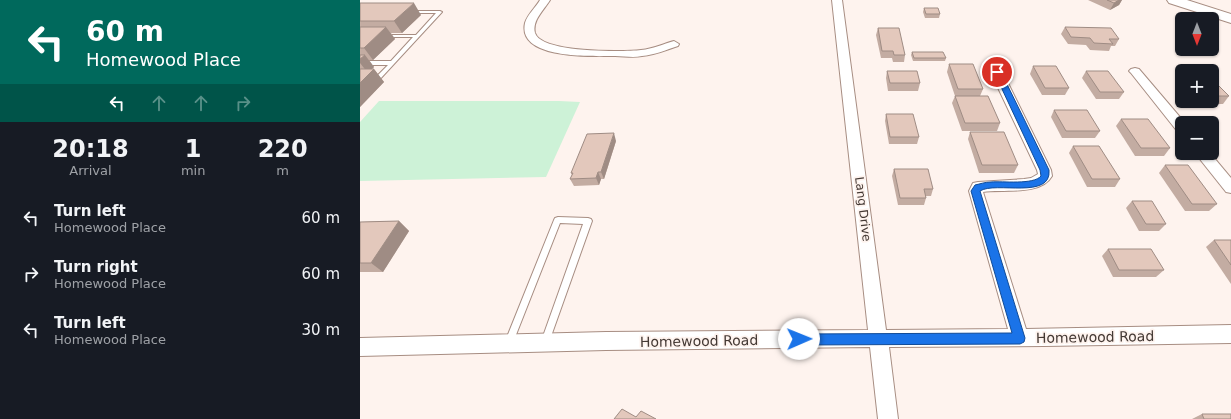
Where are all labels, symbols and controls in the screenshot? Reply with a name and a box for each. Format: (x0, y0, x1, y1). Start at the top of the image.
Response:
north arrow (1175, 12, 1219, 56)
map controls (1175, 12, 1219, 160)
text: 60 m (86, 15, 164, 48)
icon: left (20, 16, 72, 68)
text: Homewood Place (86, 49, 241, 70)
pin (980, 55, 1014, 89)
icon: arrive (986, 61, 1008, 83)
button: + (1175, 64, 1219, 108)
icon: left (106, 92, 128, 114)
icon: ahead (148, 92, 170, 114)
icon: ahead (190, 92, 212, 114)
icon: right (232, 92, 254, 114)
button: − (1175, 116, 1219, 160)
text: 20:18 (52, 135, 129, 163)
text: 1 (185, 135, 201, 163)
text: 220 (258, 135, 308, 163)
text: Arrival (69, 163, 112, 178)
text: min (181, 163, 205, 178)
text: m (276, 163, 289, 178)
street label: Lang Drive (852, 176, 874, 242)
text: Turn left (54, 202, 126, 220)
icon: left (20, 207, 42, 229)
text: 60 m (302, 209, 340, 227)
text: Homewood Place (54, 220, 166, 235)
text: Turn right (54, 258, 138, 276)
icon: right (20, 263, 42, 285)
text: 60 m (302, 265, 340, 283)
text: Homewood Place (54, 276, 166, 291)
text: Turn left (54, 314, 126, 332)
position arrow (778, 318, 820, 360)
icon: left (20, 319, 42, 341)
text: 30 m (302, 321, 340, 339)
street label: Homewood Road (1036, 328, 1154, 346)
text: Homewood Place (54, 332, 166, 347)
street label: Homewood Road (640, 332, 758, 350)

